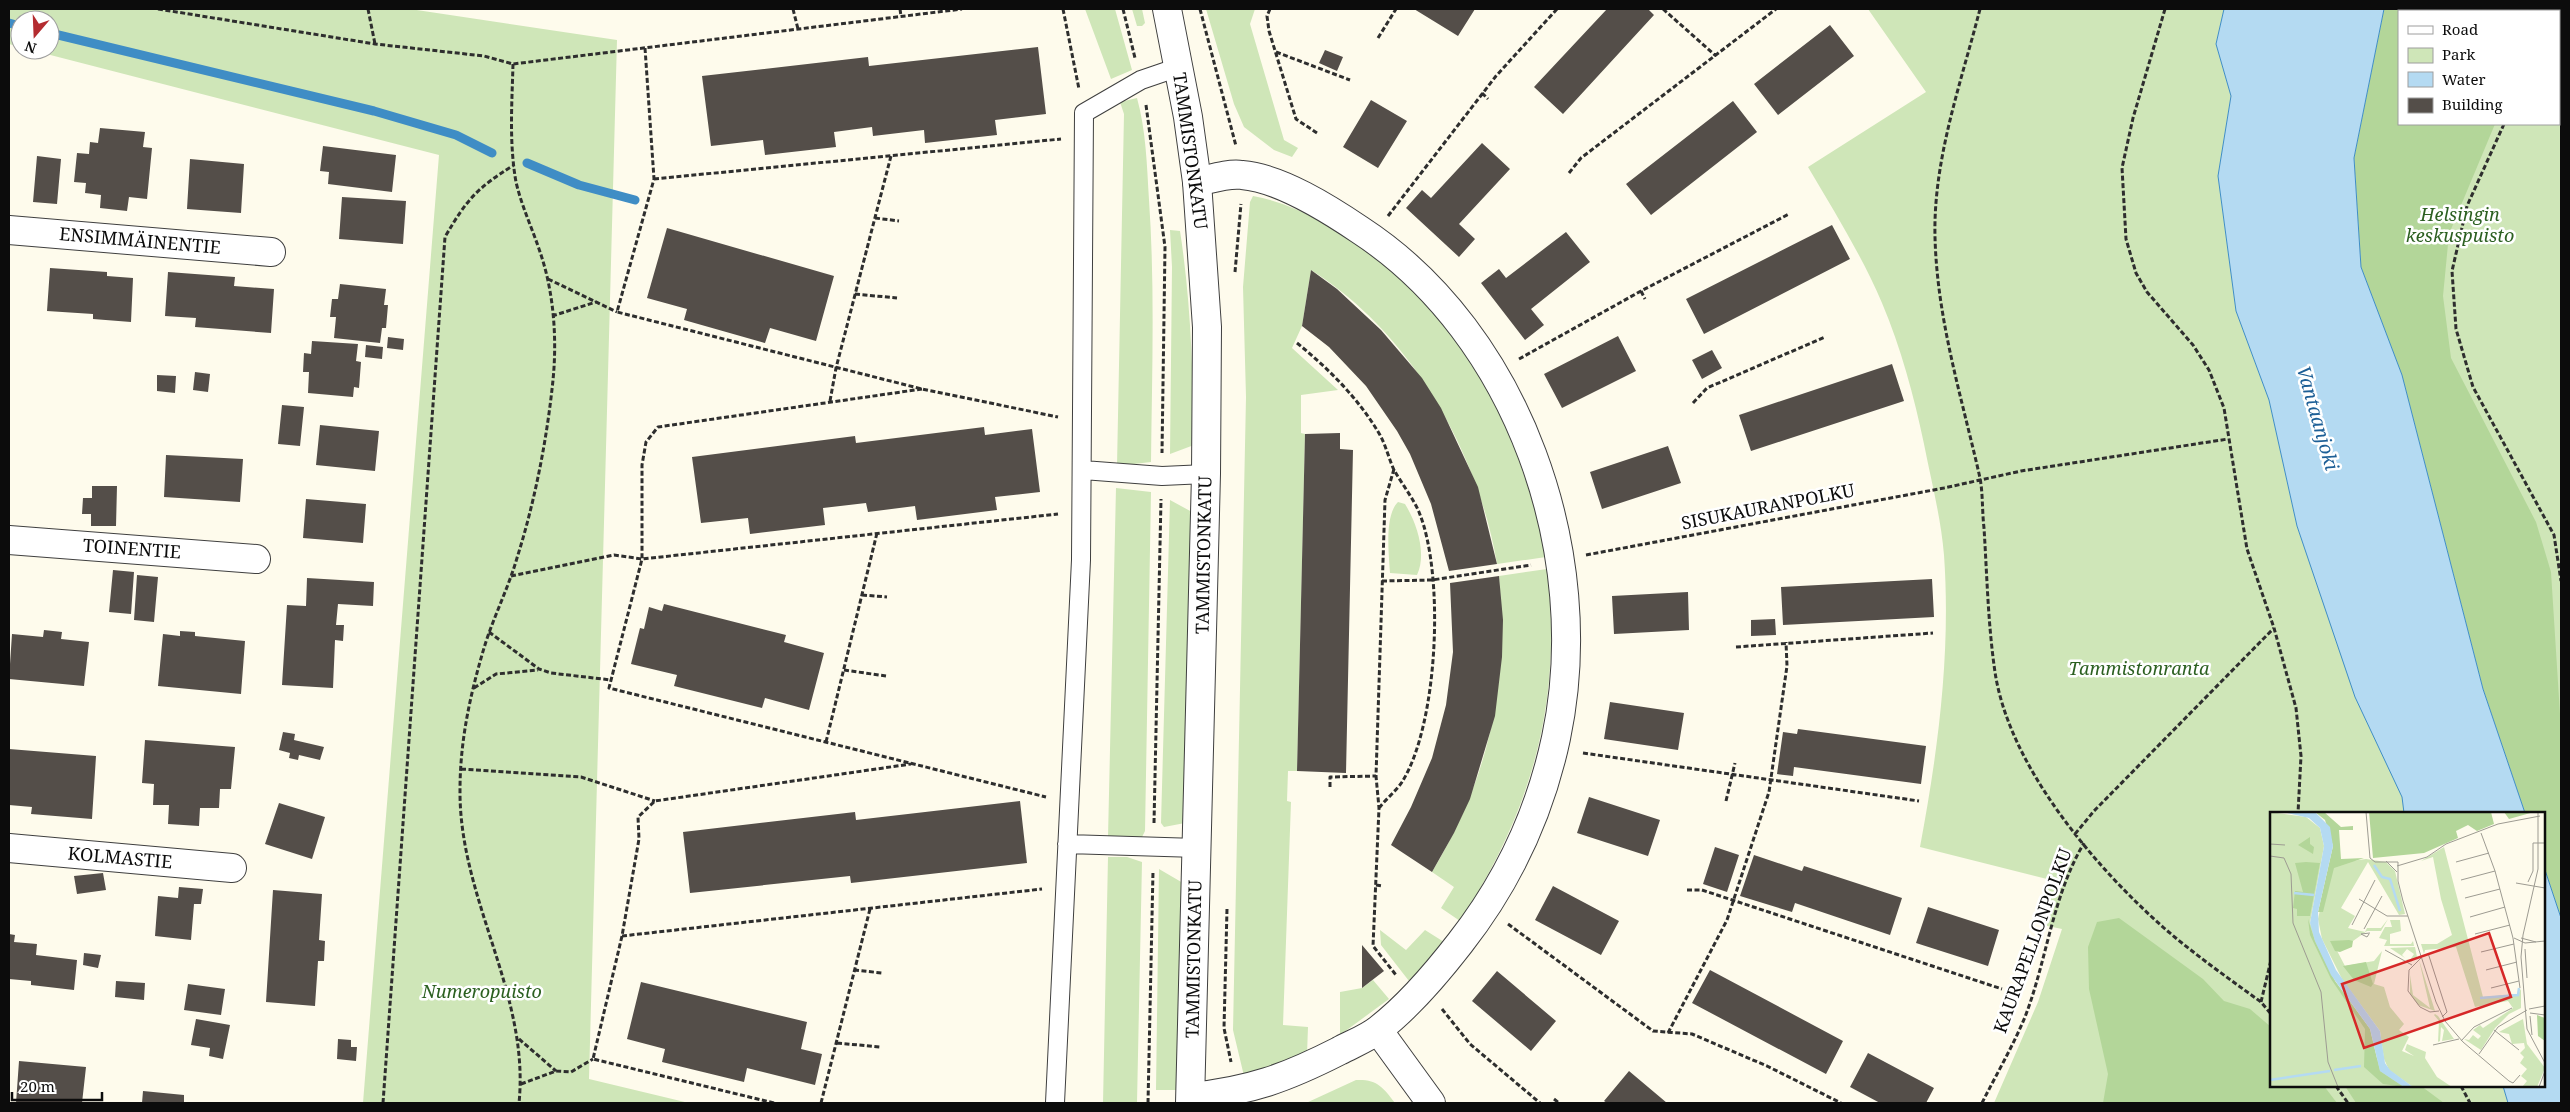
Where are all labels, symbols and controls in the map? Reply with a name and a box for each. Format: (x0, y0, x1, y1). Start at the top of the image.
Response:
north arrow (10, 10, 60, 60)
legend (2398, 10, 2560, 125)
text: Road (2442, 19, 2478, 39)
text: N (22, 37, 39, 59)
text: Park (2442, 44, 2476, 64)
text: Water (2442, 69, 2485, 89)
street label: TAMMISTONKATU (1168, 71, 1214, 231)
text: Building (2442, 94, 2503, 114)
park label: Helsingin keskuspuisto (2406, 202, 2514, 247)
street label: ENSIMMÄINENTIE (58, 221, 222, 259)
water label: Vantaanjoki (2291, 363, 2345, 473)
street label: TAMMISTONKATU (1190, 476, 1216, 634)
street label: SISUKAURANPOLKU (1679, 477, 1857, 535)
street label: TOINENTIE (82, 533, 182, 563)
park label: Tammistonranta (2068, 656, 2210, 680)
inset map (2270, 812, 2545, 1087)
street label: KOLMASTIE (67, 840, 173, 874)
street label: KAURAPELLONPOLKU (1987, 845, 2077, 1036)
street label: TAMMISTONKATU (1180, 880, 1206, 1038)
park label: Numeropuisto (421, 979, 542, 1003)
scale bar (12, 1070, 102, 1102)
text: 20 m (20, 1076, 55, 1096)

